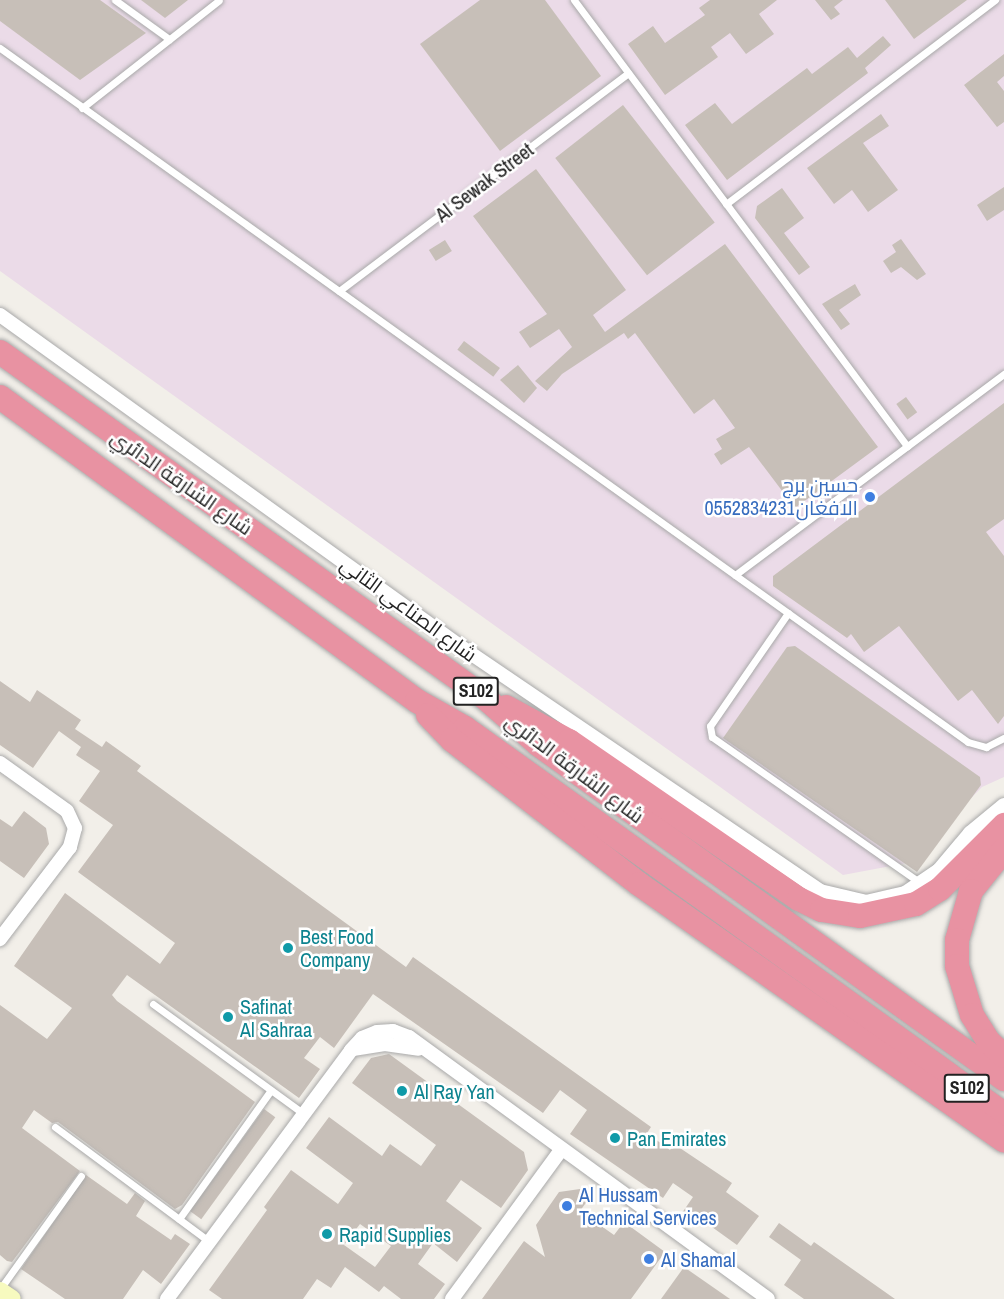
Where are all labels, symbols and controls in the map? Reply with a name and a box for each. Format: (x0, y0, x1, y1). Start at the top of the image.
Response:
street label: Al Sewak Street (430, 137, 538, 227)
street label: شارع الشارقة الدائري (107, 424, 257, 540)
place label: حسين برج الافغان0552834231 (704, 473, 858, 520)
marker: حسين برج الافغان0552834231 (863, 490, 877, 504)
street label: شارع الصناعي الثاني (336, 551, 482, 667)
road number: S102 (452, 676, 500, 706)
street label: شارع الشارقة الدائري (501, 708, 649, 828)
place label: Best Food Company (300, 924, 374, 971)
marker: Best Food Company (281, 941, 295, 955)
place label: Safinat Al Sahraa (240, 994, 312, 1041)
marker: Safinat Al Sahraa (221, 1010, 235, 1024)
road number: S102 (943, 1073, 991, 1103)
place label: Al Ray Yan (414, 1079, 495, 1103)
marker: Al Ray Yan (395, 1084, 409, 1098)
place label: Pan Emirates (627, 1126, 726, 1150)
marker: Pan Emirates (608, 1131, 622, 1145)
place label: Al Hussam Technical Services (579, 1182, 717, 1229)
marker: Al Hussam Technical Services (560, 1199, 574, 1213)
place label: Rapid Supplies (339, 1222, 451, 1246)
marker: Rapid Supplies (320, 1227, 334, 1241)
place label: Al Shamal (661, 1247, 736, 1271)
marker: Al Shamal (642, 1252, 656, 1266)

